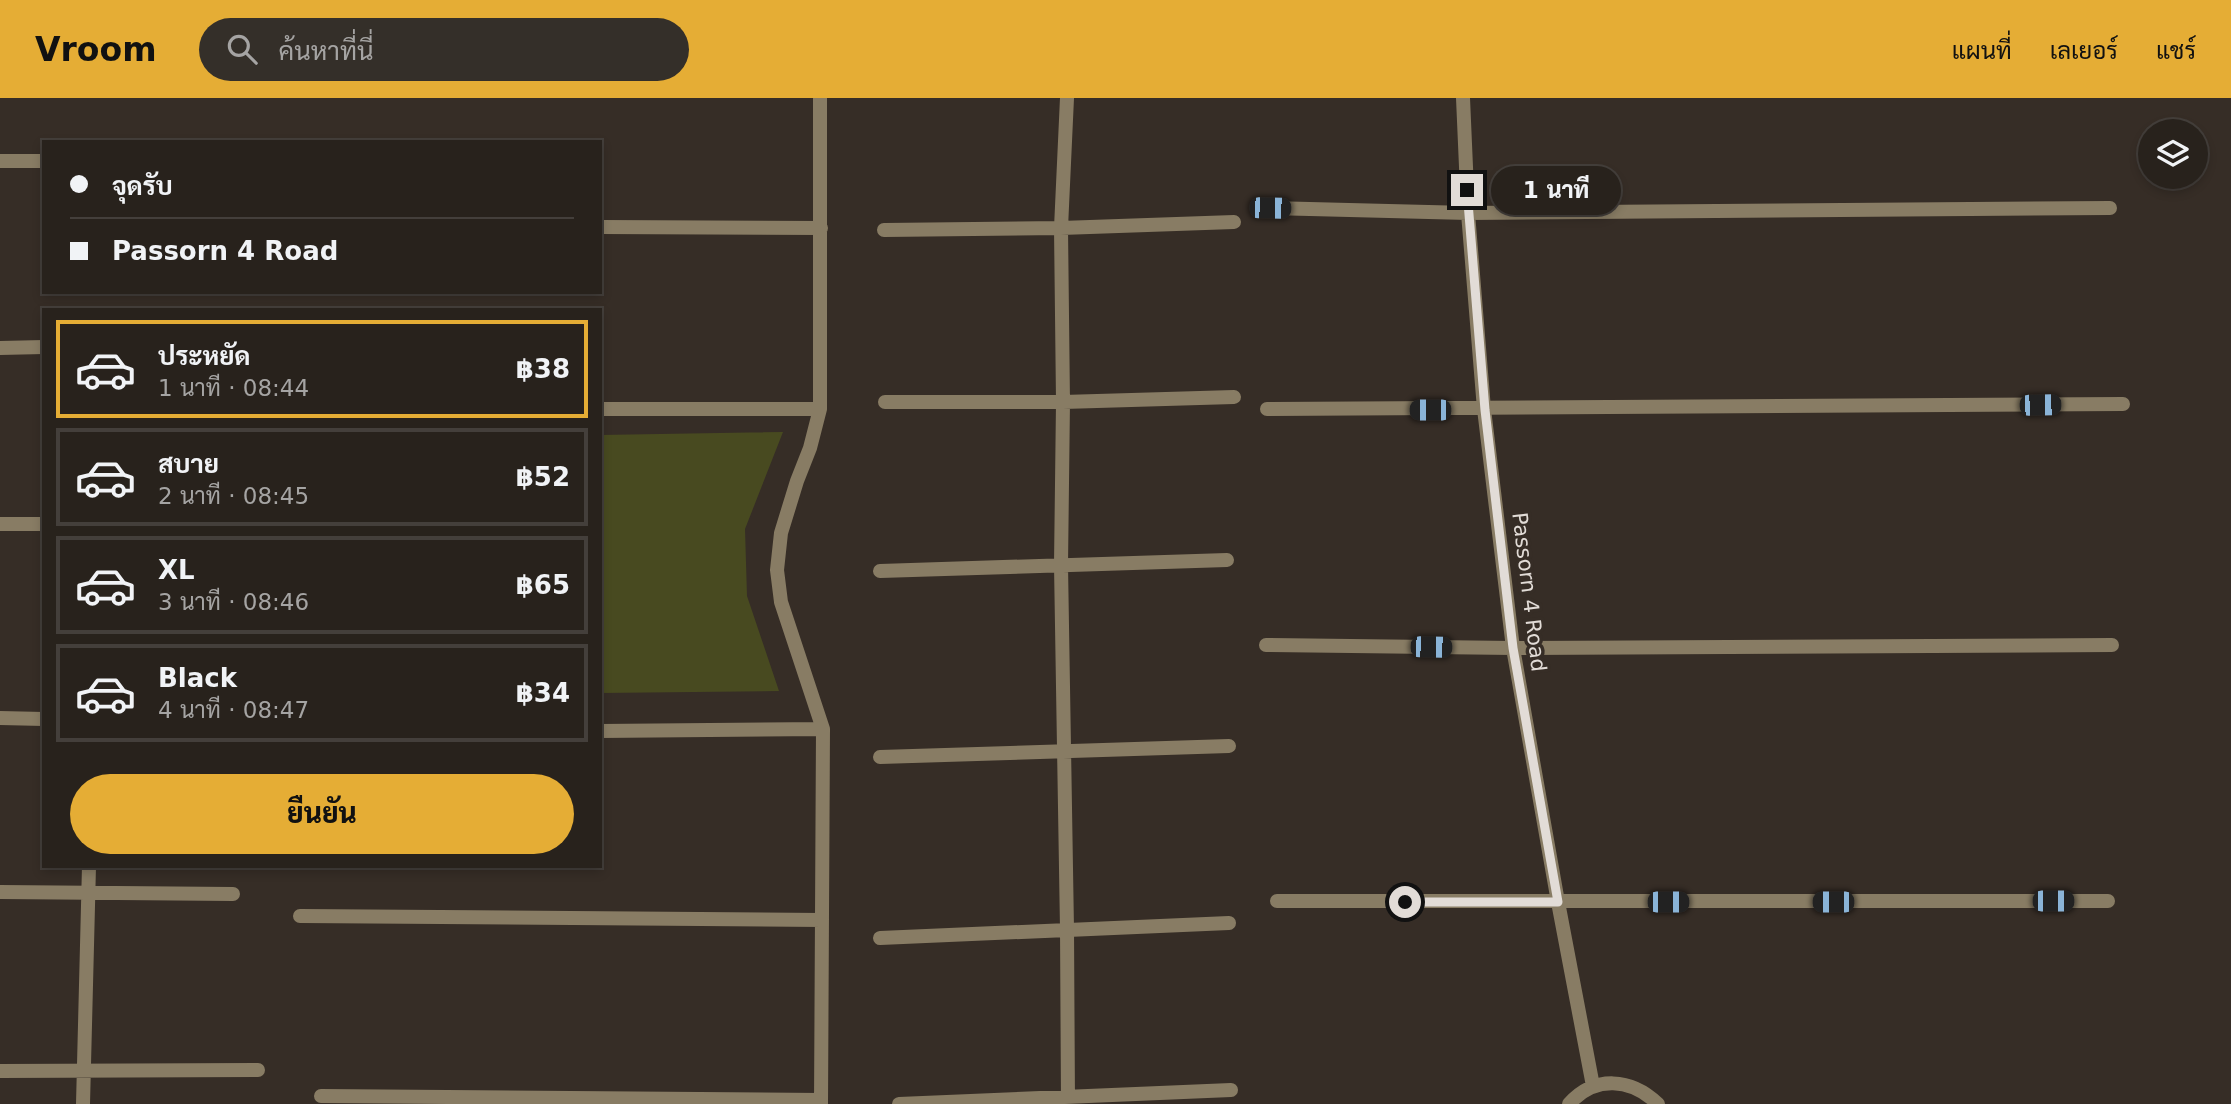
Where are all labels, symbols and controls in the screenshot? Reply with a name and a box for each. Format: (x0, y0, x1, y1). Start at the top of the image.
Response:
search box (199, 18, 689, 81)
text: Vroom (35, 30, 157, 69)
icon: search (223, 30, 261, 68)
text: ค้นหาที่นี่ (279, 36, 374, 66)
text: แผนที่ (1952, 37, 2012, 65)
text: เลเยอร์ (2050, 37, 2118, 65)
text: แชร์ (2156, 37, 2196, 65)
map controls (2138, 119, 2208, 189)
button: layers (2138, 119, 2208, 189)
callout: 1 นาที (1492, 166, 1621, 214)
text: จุดรับ (112, 171, 173, 201)
route end (1451, 174, 1483, 206)
text: 1 นาที (1523, 177, 1589, 203)
car (1249, 197, 1292, 219)
text: Passorn 4 Road (112, 236, 338, 266)
icon: car (74, 338, 137, 401)
text: ประหยัด (158, 341, 251, 371)
text: ฿38 (516, 354, 570, 384)
text: 1 นาที · 08:44 (158, 375, 309, 401)
car (2019, 394, 2062, 416)
car (1410, 400, 1452, 421)
icon: car (74, 446, 137, 509)
text: สบาย (158, 449, 219, 479)
text: ฿52 (516, 462, 570, 492)
text: 2 นาที · 08:45 (158, 483, 309, 509)
street label: Passorn 4 Road (1507, 511, 1551, 673)
icon: car (74, 554, 137, 617)
text: XL (158, 555, 195, 585)
text: ฿65 (516, 570, 570, 600)
text: 3 นาที · 08:46 (158, 589, 309, 615)
car (1410, 636, 1453, 658)
icon: car (74, 662, 137, 725)
text: Black (158, 663, 237, 693)
text: ฿34 (516, 678, 570, 708)
text: 4 นาที · 08:47 (158, 697, 309, 723)
button: ยืนยัน (70, 774, 574, 854)
route start (1389, 886, 1421, 918)
car (2033, 891, 2075, 912)
car (1648, 892, 1690, 913)
car (1813, 892, 1855, 913)

